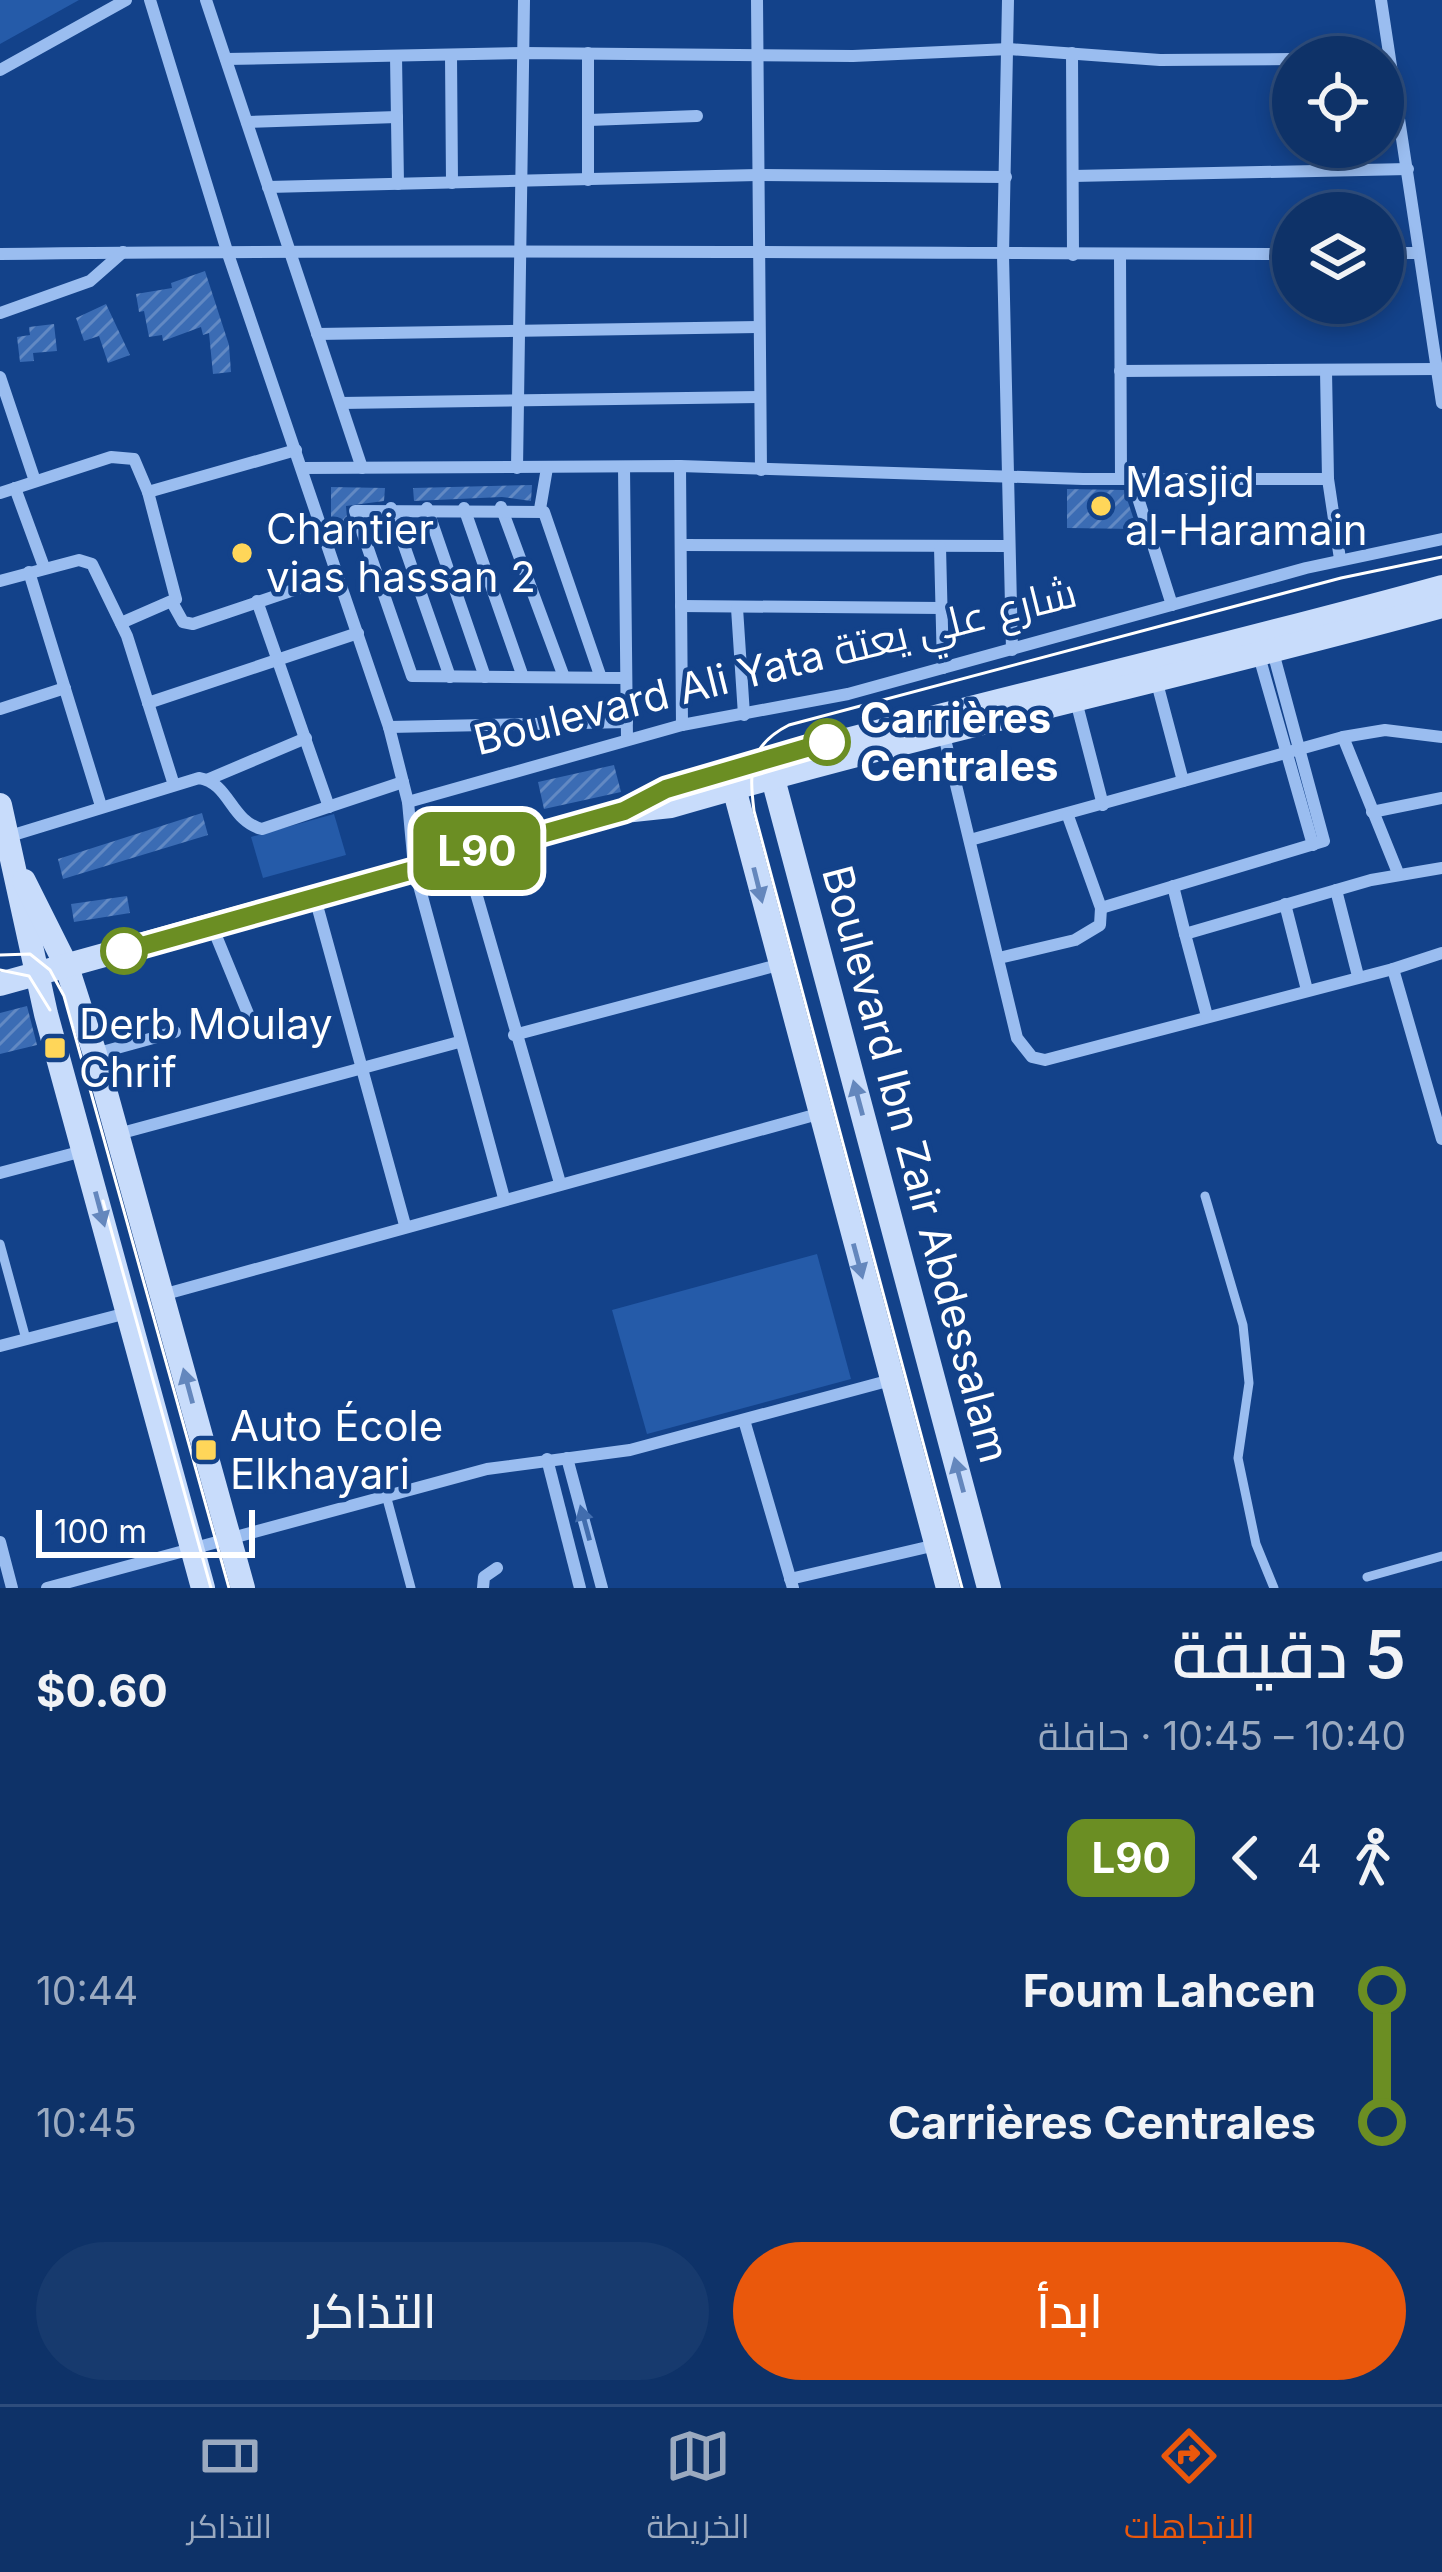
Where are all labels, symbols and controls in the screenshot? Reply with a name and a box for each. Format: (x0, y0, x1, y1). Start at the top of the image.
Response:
map controls (1272, 36, 1404, 324)
button: locate (1272, 36, 1404, 168)
button: layers (1272, 192, 1404, 324)
place label: Masjid al-Haramain (1125, 456, 1368, 555)
marker: Masjid al-Haramain (1088, 493, 1114, 519)
place label: Chantier vias hassan 2 (266, 503, 536, 602)
marker: Chantier vias hassan 2 (229, 540, 255, 566)
street label: Boulevard Ali Yata شارع علي يعتة (468, 566, 1083, 773)
place label: Carrières Centrales (860, 692, 1058, 791)
marker: Carrières Centrales (805, 720, 849, 764)
line badge: L90 (408, 812, 546, 890)
text: L90 (437, 825, 517, 876)
street label: Boulevard Ibn Zair Abdessalam (812, 860, 1021, 1468)
one-way arrow (749, 866, 768, 903)
unlabelled marker (102, 929, 146, 973)
place label: Derb Moulay Chrif (79, 998, 333, 1097)
marker: Derb Moulay Chrif (42, 1035, 68, 1061)
one-way arrow (847, 1080, 866, 1117)
one-way arrow (92, 1191, 111, 1228)
one-way arrow (850, 1244, 868, 1280)
one-way arrow (178, 1367, 196, 1404)
place label: Auto École Elkhayari (230, 1400, 443, 1499)
marker: Auto École Elkhayari (193, 1437, 219, 1463)
one-way arrow (948, 1456, 967, 1493)
scale bar (36, 1504, 255, 1557)
one-way arrow (574, 1504, 593, 1541)
text: 100 m (54, 1511, 147, 1551)
text: 5 دقيقة (1172, 1614, 1406, 1694)
text: $0.60 (36, 1663, 168, 1718)
text: 10:40 – 10:45 · حافلة (1038, 1712, 1406, 1759)
icon: back (1213, 1825, 1279, 1891)
icon: walk (1340, 1825, 1406, 1891)
text: L90 (1091, 1832, 1171, 1883)
text: 4 (1297, 1835, 1322, 1882)
text: Foum Lahcen (1023, 1963, 1316, 2018)
text: 10:44 (36, 1967, 138, 2014)
text: Carrières Centrales (888, 2095, 1316, 2150)
text: 10:45 (36, 2099, 137, 2146)
button: التذاكر (36, 2242, 709, 2380)
button: ابدأ (733, 2242, 1406, 2380)
tab: التذاكر (187, 2423, 272, 2557)
tab: الخريطة (647, 2423, 750, 2557)
tab: الاتجاهات (1124, 2423, 1255, 2557)

